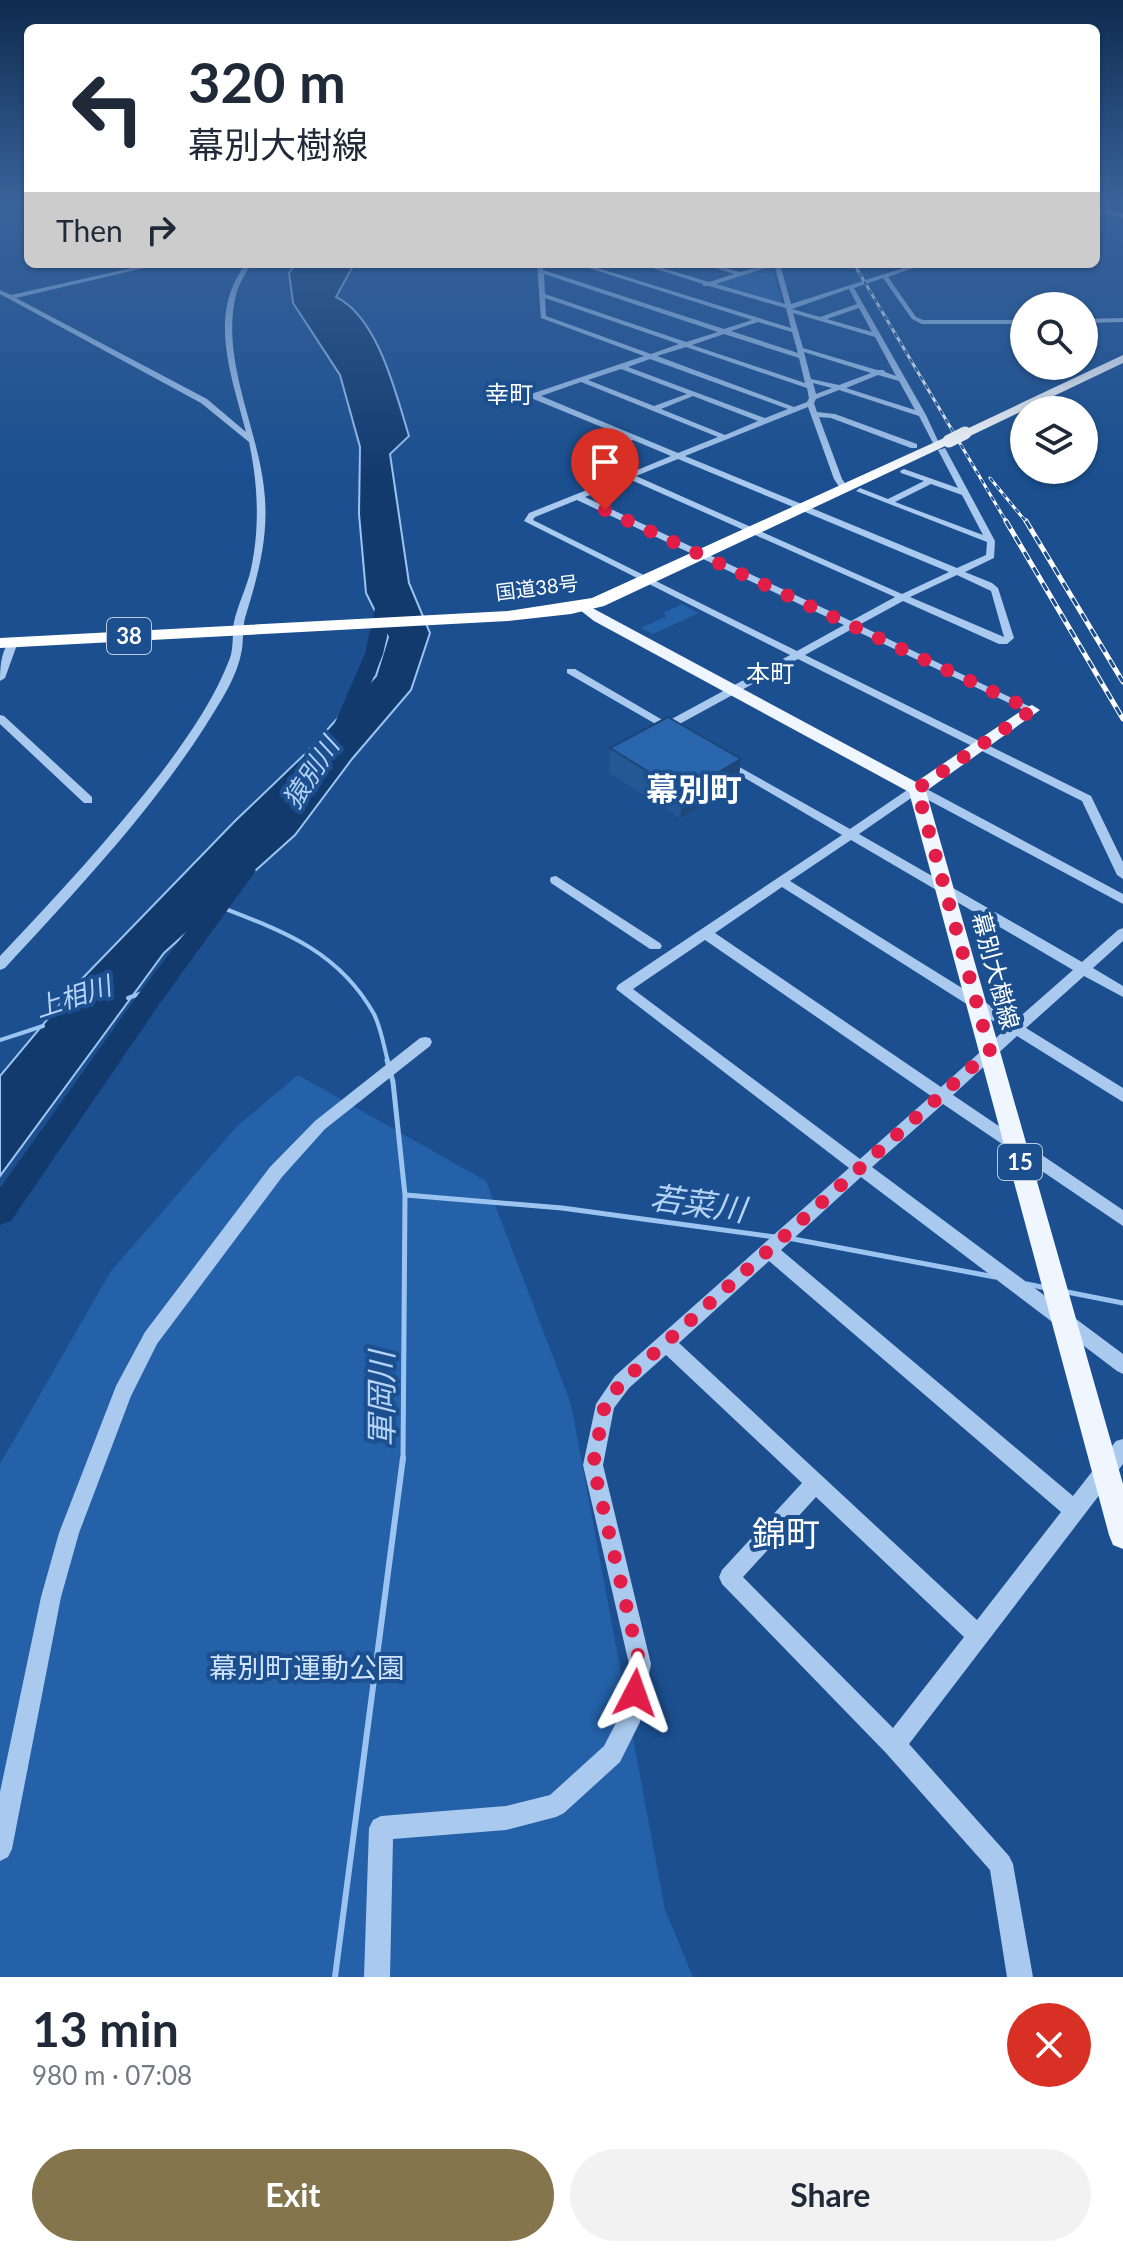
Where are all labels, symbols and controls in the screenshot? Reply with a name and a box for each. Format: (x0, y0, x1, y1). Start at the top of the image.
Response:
text: 320 m (188, 48, 346, 115)
icon: left (56, 56, 160, 160)
text: 幕別大樹線 (188, 122, 368, 166)
icon: right (139, 208, 183, 252)
text: Then (56, 212, 123, 248)
map controls (1010, 292, 1098, 484)
button: search (1010, 292, 1098, 380)
district label: 幸町 (485, 379, 533, 408)
button: layers (1010, 396, 1098, 484)
pin (571, 428, 639, 510)
icon: arrive (583, 440, 627, 484)
street label: 国道38号 (494, 570, 580, 604)
road number: 38 (107, 618, 151, 654)
district label: 本町 (746, 658, 794, 687)
water label: 猿別川 (275, 729, 346, 814)
district label: 幕別町 (646, 769, 742, 808)
street label: 幕別大樹線 (967, 909, 1026, 1032)
water label: 上相川 (31, 968, 118, 1023)
road number: 15 (998, 1144, 1042, 1180)
water label: 若菜川 (648, 1177, 751, 1229)
water label: 軍岡川 (361, 1348, 400, 1447)
district label: 錦町 (752, 1512, 820, 1553)
park label: 幕別町運動公園 (209, 1650, 405, 1684)
position arrow (593, 1651, 677, 1735)
text: 13 min (32, 2000, 179, 2057)
button: close (1007, 2003, 1091, 2087)
text: 980 m · 07:08 (32, 2059, 192, 2091)
button: Exit (32, 2149, 554, 2241)
button: Share (570, 2149, 1091, 2241)

